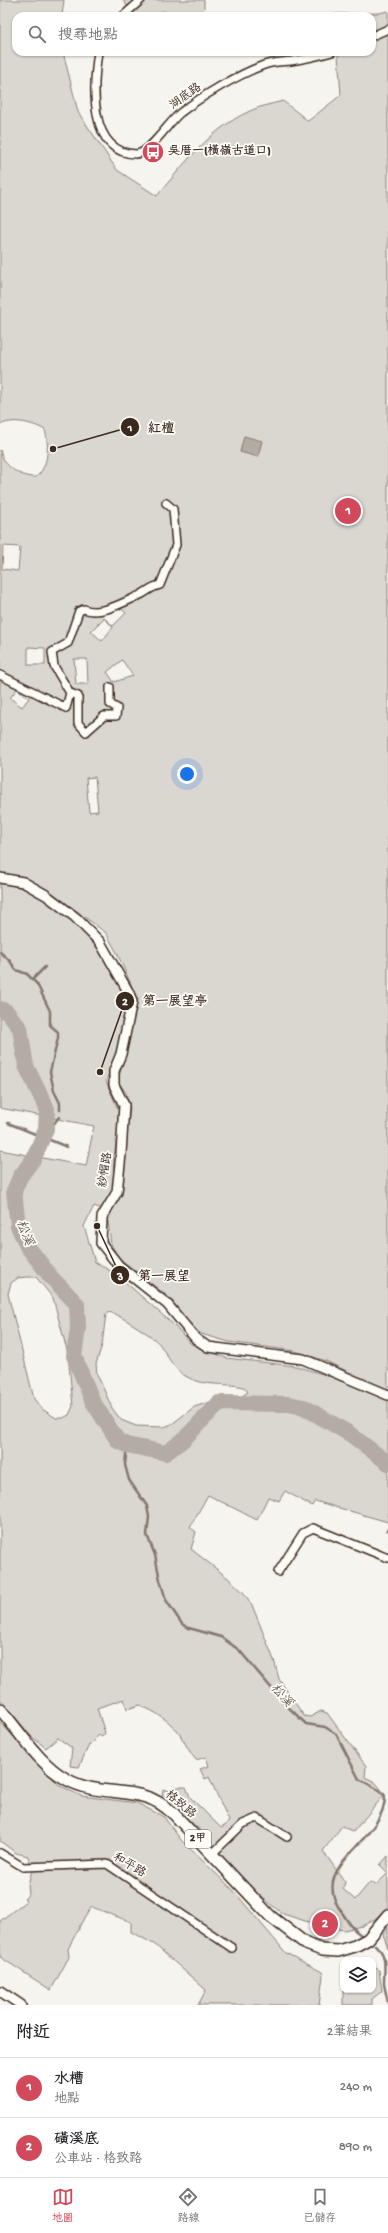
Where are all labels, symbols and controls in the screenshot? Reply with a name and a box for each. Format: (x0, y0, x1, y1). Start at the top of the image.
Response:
search box (12, 12, 376, 56)
icon: search (26, 23, 48, 45)
text: 搜尋地點 (58, 27, 118, 45)
street label: 湖底路 (167, 80, 205, 113)
bus stop icon: 吳厝一(橫嶺古道口) (140, 139, 166, 165)
place label: 吳厝一(橫嶺古道口) (168, 143, 271, 159)
callout: 紅檀 (120, 415, 182, 440)
text: 紅檀 (148, 421, 175, 437)
text: 1 (127, 422, 133, 436)
pin: 1 (335, 496, 361, 526)
your location (177, 764, 197, 784)
callout: 第一展望亭 (115, 988, 216, 1013)
text: 第一展望亭 (142, 994, 208, 1010)
text: 2 (122, 996, 128, 1010)
street label: 紗帽路 (95, 1151, 116, 1189)
water label: 松溪 (12, 1218, 37, 1249)
callout: 第一展望 (110, 1263, 198, 1288)
text: 第一展望 (138, 1269, 190, 1285)
text: 3 (116, 1271, 123, 1285)
water label: 松溪 (267, 1681, 297, 1711)
street label: 格致路 (162, 1787, 200, 1822)
road number: 2甲 (185, 1830, 211, 1848)
street label: 和平路 (110, 1850, 149, 1881)
pin: 2 (312, 1909, 338, 1939)
map controls (340, 1957, 376, 1993)
button: layers (340, 1957, 376, 1993)
text: 附近 (16, 2024, 50, 2044)
text: 2筆結果 (327, 2025, 372, 2040)
text: 水槽 (54, 2071, 84, 2089)
text: 1 (26, 2080, 32, 2095)
text: 240 m (340, 2080, 372, 2095)
text: 地點 (54, 2092, 80, 2107)
text: 磺溪底 (54, 2131, 99, 2149)
text: 2 (26, 2140, 32, 2155)
text: 890 m (339, 2140, 372, 2155)
text: 公車站 · 格致路 (54, 2152, 142, 2167)
tab: 地圖 (52, 2186, 74, 2225)
tab: 路線 (177, 2186, 199, 2225)
tab: 已儲存 (303, 2186, 336, 2225)

